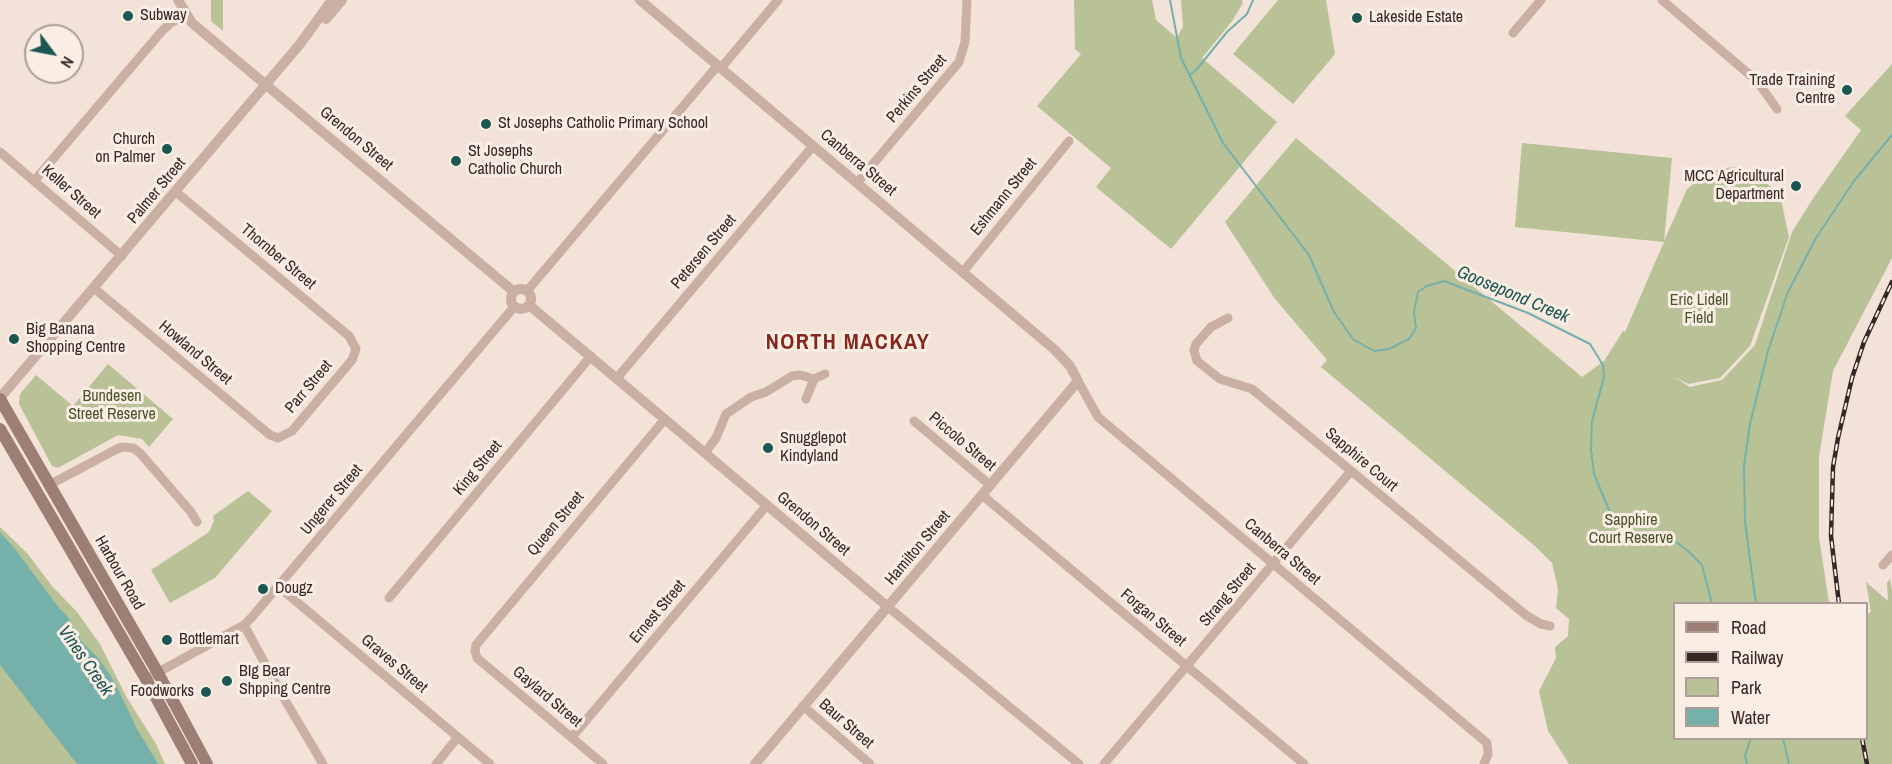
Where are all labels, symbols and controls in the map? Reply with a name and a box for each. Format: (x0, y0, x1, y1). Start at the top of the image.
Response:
place label: Subway (140, 6, 187, 26)
place label: Lakeside Estate (1369, 8, 1463, 28)
marker: Subway (121, 9, 135, 23)
marker: Lakeside Estate (1350, 11, 1364, 25)
north arrow (24, 24, 84, 84)
street label: Perkins Street (883, 51, 951, 127)
text: N (56, 53, 79, 72)
place label: Trade Training Centre (1749, 71, 1835, 109)
marker: Trade Training Centre (1840, 83, 1854, 97)
street label: Grendon Street (315, 103, 397, 175)
place label: St Josephs Catholic Primary School (498, 114, 708, 134)
marker: St Josephs Catholic Primary School (479, 117, 493, 131)
street label: Canberra Street (816, 126, 900, 200)
place label: Church on Palmer (95, 130, 155, 168)
marker: Church on Palmer (160, 142, 174, 156)
place label: St Josephs Catholic Church (468, 142, 562, 180)
street label: Palmer Street (124, 154, 190, 228)
marker: St Josephs Catholic Church (449, 154, 463, 168)
street label: Eshmann Street (967, 154, 1041, 240)
street label: Keller Street (37, 161, 105, 223)
place label: MCC Agricultural Department (1684, 167, 1784, 205)
marker: MCC Agricultural Department (1789, 179, 1803, 193)
street label: Petersen Street (667, 211, 741, 293)
street label: Thornber Street (237, 220, 319, 294)
water label: Goosepond Creek (1454, 262, 1572, 328)
park label: Eric Lidell Field (1670, 291, 1728, 329)
street label: Howland Street (154, 317, 236, 389)
place label: Big Banana Shopping Centre (26, 320, 125, 358)
district label: NORTH MACKAY (766, 330, 930, 356)
marker: Big Banana Shopping Centre (7, 332, 21, 346)
street label: Parr Street (281, 357, 337, 417)
park label: Bundesen Street Reserve (68, 387, 156, 425)
street label: Piccolo Street (925, 408, 999, 476)
street label: Sapphire Court (1321, 424, 1401, 496)
place label: Snugglepot Kindyland (780, 429, 846, 467)
street label: King Street (450, 437, 506, 499)
marker: Snugglepot Kindyland (761, 441, 775, 455)
street label: Ungerer Street (297, 461, 367, 539)
street label: Queen Street (524, 488, 588, 560)
street label: Grendon Street (772, 488, 854, 560)
street label: Hamilton Street (881, 507, 955, 589)
park label: Sapphire Court Reserve (1589, 511, 1673, 549)
street label: Canberra Street (1240, 515, 1324, 589)
street label: Harbour Road (90, 533, 148, 613)
street label: Strang Street (1196, 559, 1260, 631)
street label: Ernest Street (626, 576, 690, 648)
place label: Dougz (275, 579, 313, 599)
marker: Dougz (256, 582, 270, 596)
street label: Forgan Street (1116, 585, 1190, 651)
legend (1673, 602, 1868, 740)
text: Road (1731, 615, 1766, 640)
water label: Vines Creek (53, 622, 117, 700)
place label: Bottlemart (179, 630, 239, 650)
street label: Graves Street (357, 631, 431, 697)
marker: Bottlemart (160, 633, 174, 647)
text: Railway (1731, 645, 1784, 670)
place label: BIg Bear Shpping Centre (239, 662, 331, 700)
street label: Gaylard Street (508, 662, 586, 732)
marker: BIg Bear Shpping Centre (220, 674, 234, 688)
text: Park (1731, 675, 1761, 700)
place label: Foodworks (130, 682, 194, 702)
marker: Foodworks (199, 685, 213, 699)
street label: Baur Street (815, 695, 877, 753)
text: Water (1731, 705, 1770, 730)

